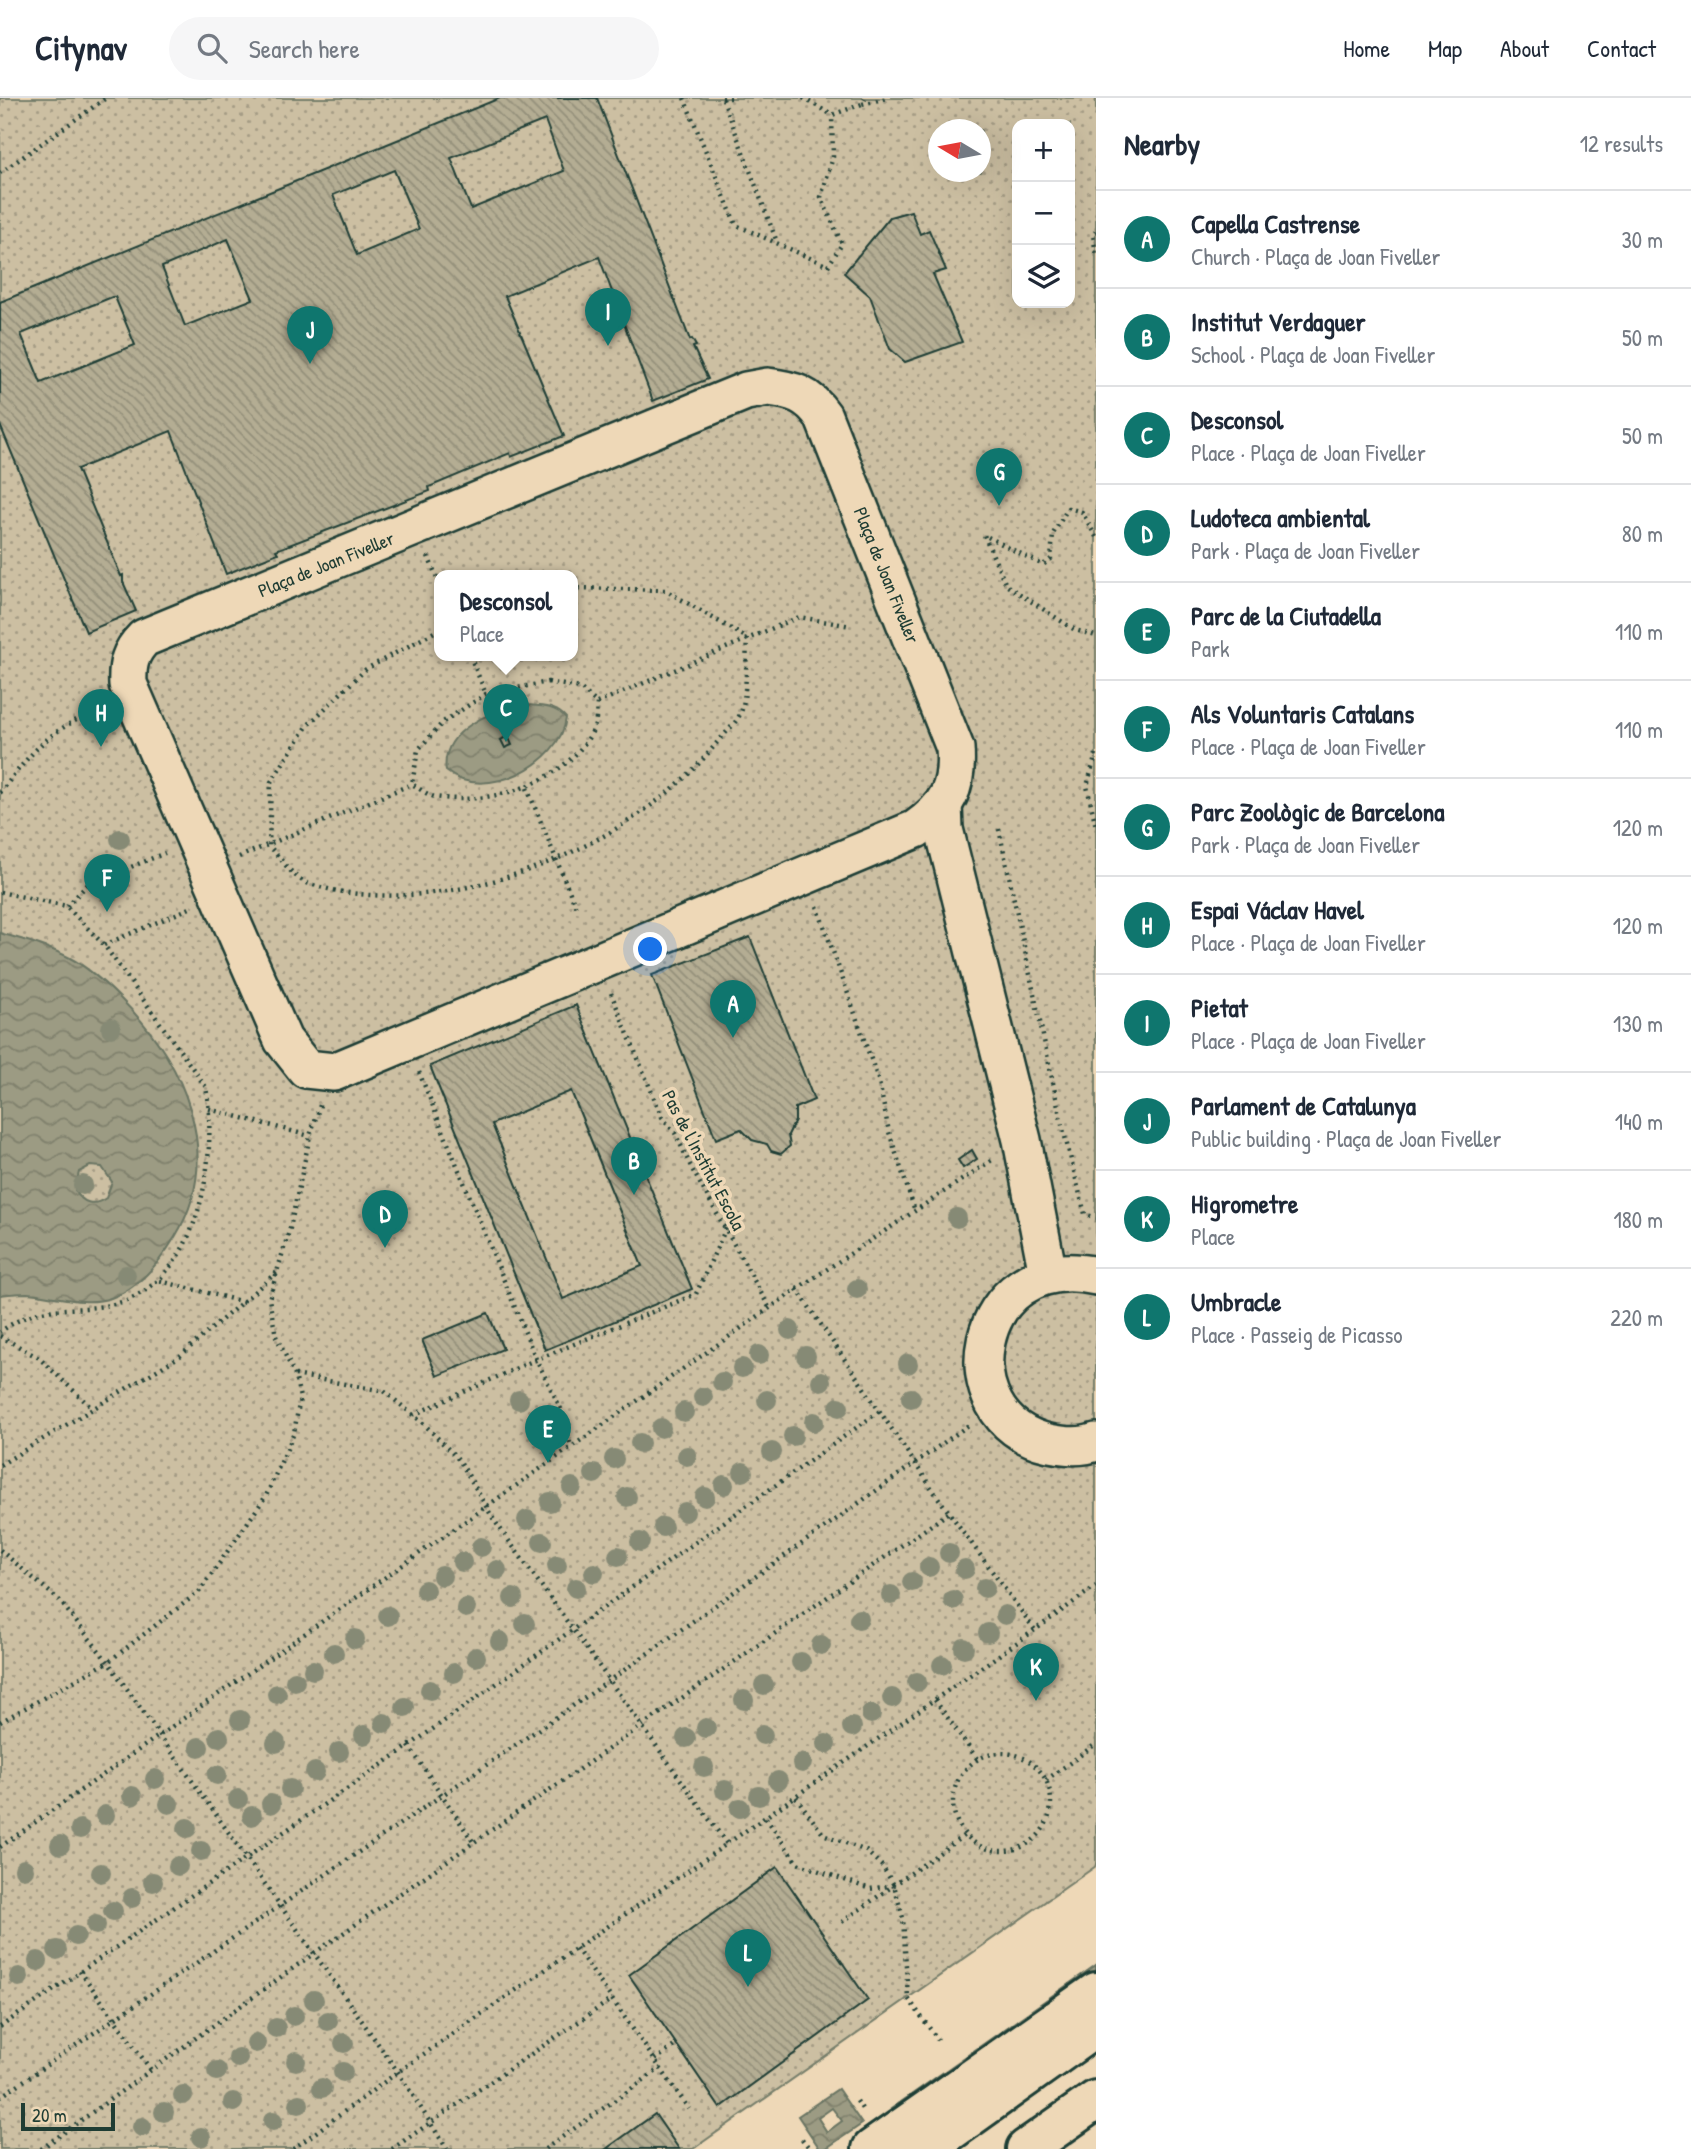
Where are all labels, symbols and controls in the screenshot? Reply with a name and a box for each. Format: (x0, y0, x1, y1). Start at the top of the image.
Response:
search box (169, 17, 659, 80)
text: Citynav (35, 26, 127, 70)
icon: search (193, 29, 231, 67)
text: Search here (249, 31, 360, 66)
text: Home (1343, 32, 1390, 64)
text: Map (1428, 32, 1462, 64)
text: About (1500, 32, 1549, 64)
text: Contact (1587, 32, 1656, 64)
north arrow (928, 119, 991, 182)
map controls (1012, 119, 1075, 308)
button: + (1012, 119, 1075, 182)
text: Nearby (1124, 124, 1200, 164)
text: 12 results (1580, 128, 1663, 159)
button: − (1012, 182, 1075, 245)
text: Capella Castrense (1191, 206, 1360, 241)
text: A (1141, 224, 1153, 255)
text: 30 m (1621, 224, 1663, 255)
text: Church · Plaça de Joan Fiveller (1191, 241, 1440, 272)
button: layers (1012, 245, 1075, 308)
pin: I (585, 288, 631, 346)
text: Institut Verdaguer (1191, 304, 1366, 339)
pin: J (287, 306, 333, 364)
text: B (1141, 322, 1153, 353)
text: 50 m (1622, 322, 1663, 353)
text: School · Plaça de Joan Fiveller (1191, 339, 1435, 370)
text: Desconsol (1191, 402, 1283, 437)
text: C (1141, 420, 1153, 451)
text: 50 m (1622, 420, 1663, 451)
text: Place · Plaça de Joan Fiveller (1191, 437, 1426, 468)
pin: G (976, 448, 1022, 506)
text: Ludoteca ambiental (1191, 500, 1370, 535)
street label: Plaça de Joan Fiveller (848, 503, 926, 648)
text: D (1142, 518, 1152, 549)
text: 80 m (1622, 518, 1663, 549)
street label: Plaça de Joan Fiveller (254, 525, 399, 603)
text: Park · Plaça de Joan Fiveller (1191, 535, 1420, 566)
popup (434, 570, 578, 661)
text: Desconsol (460, 583, 552, 618)
text: Parc de la Ciutadella (1191, 598, 1381, 633)
text: E (1142, 616, 1152, 647)
text: 110 m (1615, 616, 1663, 647)
text: Place (460, 618, 504, 649)
text: Park (1191, 633, 1229, 664)
pin: C (483, 684, 529, 742)
pin: H (78, 689, 124, 747)
text: Als Voluntaris Catalans (1191, 696, 1414, 731)
text: F (1143, 714, 1151, 745)
text: 110 m (1615, 714, 1663, 745)
text: Place · Plaça de Joan Fiveller (1191, 731, 1426, 762)
text: Parc Zoològic de Barcelona (1191, 794, 1444, 829)
text: G (1141, 812, 1153, 843)
text: 120 m (1613, 812, 1663, 843)
text: Park · Plaça de Joan Fiveller (1191, 829, 1420, 860)
pin: F (84, 854, 130, 912)
text: Espai Václav Havel (1191, 892, 1364, 927)
text: H (1142, 910, 1152, 941)
text: 120 m (1613, 910, 1663, 941)
text: Place · Plaça de Joan Fiveller (1191, 927, 1426, 958)
your location (633, 932, 667, 966)
pin: A (710, 980, 756, 1038)
text: Pietat (1191, 990, 1248, 1025)
text: I (1144, 1008, 1150, 1039)
text: 130 m (1613, 1008, 1663, 1039)
text: Place · Plaça de Joan Fiveller (1191, 1025, 1426, 1056)
street label: Pas de l'Institut Escola (656, 1085, 752, 1235)
text: Parlament de Catalunya (1191, 1088, 1416, 1123)
text: J (1143, 1106, 1151, 1137)
text: 140 m (1615, 1106, 1663, 1137)
text: Public building · Plaça de Joan Fiveller (1191, 1123, 1501, 1154)
pin: B (611, 1137, 657, 1195)
text: Higrometre (1191, 1186, 1298, 1221)
pin: D (362, 1190, 408, 1248)
text: K (1141, 1204, 1153, 1235)
text: 180 m (1613, 1204, 1663, 1235)
text: Place (1191, 1221, 1235, 1252)
text: Umbracle (1191, 1284, 1281, 1319)
text: L (1143, 1302, 1151, 1333)
text: 220 m (1610, 1302, 1663, 1333)
text: Place · Passeig de Picasso (1191, 1319, 1403, 1350)
pin: E (525, 1405, 571, 1463)
pin: K (1013, 1643, 1059, 1701)
pin: L (725, 1929, 771, 1987)
scale bar (21, 2100, 116, 2132)
text: 20 m (32, 2102, 67, 2128)

